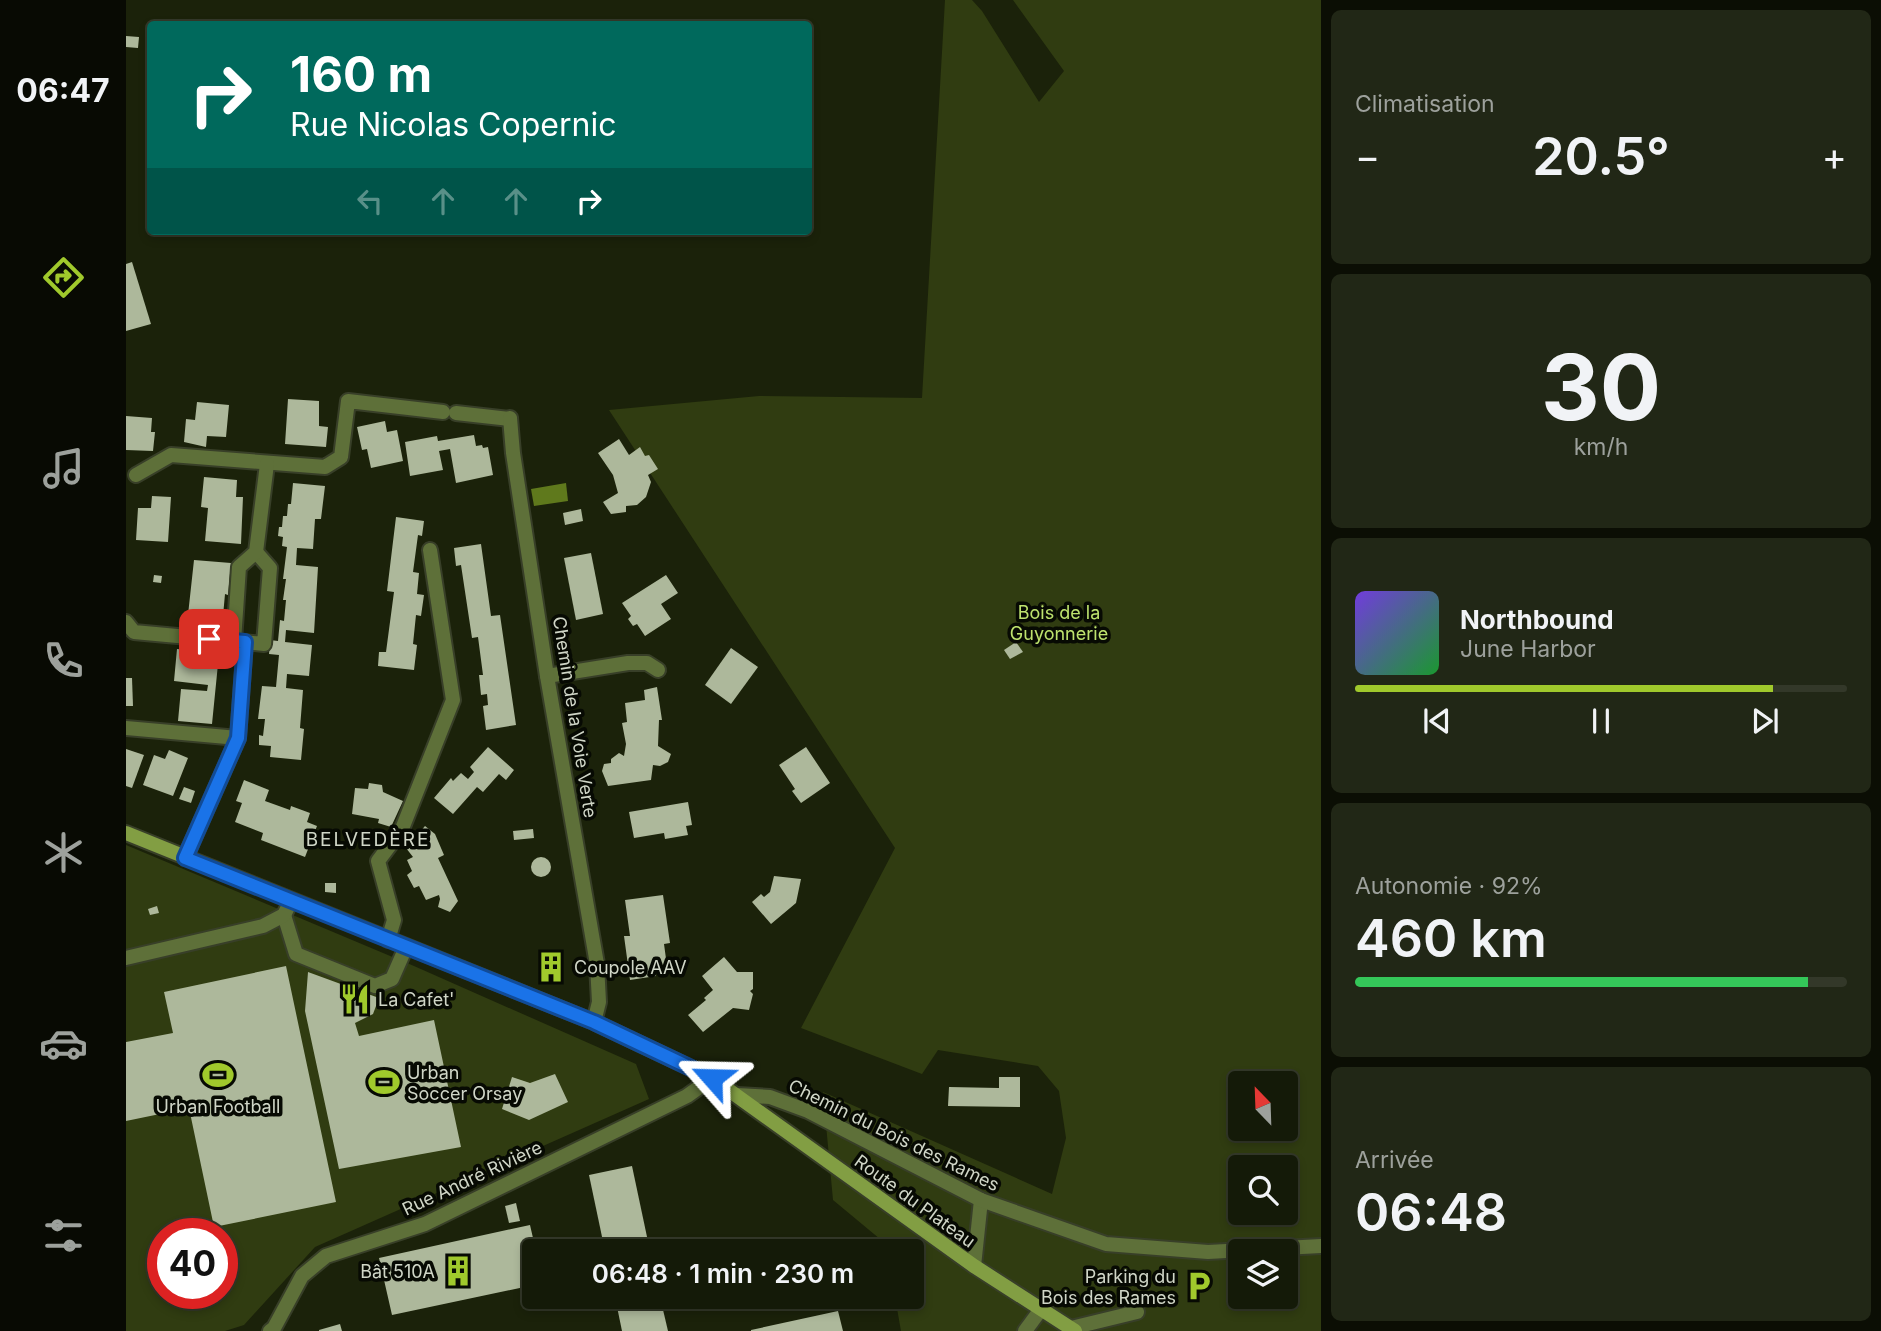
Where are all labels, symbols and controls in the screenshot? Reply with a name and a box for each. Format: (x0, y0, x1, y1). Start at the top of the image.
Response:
text: 160 m (290, 45, 432, 104)
icon: right (175, 49, 266, 140)
text: 06:47 (16, 71, 110, 110)
text: Climatisation (1355, 90, 1495, 118)
text: Rue Nicolas Copernic (290, 105, 616, 144)
text: 20.5° (1532, 125, 1670, 188)
text: − (1355, 133, 1380, 179)
text: + (1822, 133, 1847, 179)
icon: left (351, 182, 389, 220)
icon: ahead (424, 182, 462, 220)
icon: ahead (497, 182, 535, 220)
icon: right (570, 182, 608, 220)
icon: directions (39, 253, 88, 302)
text: 30 (1541, 332, 1661, 442)
text: km/h (1574, 433, 1628, 461)
icon: music (39, 444, 88, 493)
park label: Bois de la Guyonnerie (1010, 602, 1108, 644)
text: Northbound (1460, 604, 1614, 635)
pin (179, 609, 239, 669)
street label: Chemin de la Voie Verte (549, 615, 601, 819)
icon: arrive (190, 620, 228, 658)
text: June Harbor (1460, 635, 1596, 663)
icon: phone (39, 636, 88, 685)
icon: previous (1418, 702, 1456, 740)
icon: pause (1582, 702, 1620, 740)
icon: next (1746, 702, 1784, 740)
district label: BELVEDÈRE (306, 827, 430, 851)
icon: climate (39, 828, 88, 877)
text: Autonomie · 92% (1355, 872, 1543, 900)
text: 460 km (1355, 907, 1547, 970)
building icon: Coupole AAV (534, 950, 568, 984)
place label: Coupole AAV (574, 957, 687, 978)
restaurant icon: La Cafet' (338, 982, 372, 1016)
place label: La Cafet' (378, 989, 455, 1010)
icon: car (39, 1019, 88, 1068)
position arrow (675, 1041, 749, 1115)
sports icon: Urban Football (201, 1058, 235, 1092)
place label: Urban Soccer Orsay (407, 1062, 522, 1104)
sports icon: Urban Soccer Orsay (367, 1065, 401, 1099)
north arrow (1228, 1071, 1298, 1141)
map controls (1228, 1071, 1298, 1309)
street label: Chemin du Bois des Rames (785, 1075, 1003, 1195)
place label: Urban Football (156, 1096, 280, 1117)
street label: Rue André Rivière (399, 1136, 545, 1220)
text: Arrivée (1355, 1146, 1434, 1174)
street label: Route du Plateau (851, 1150, 979, 1252)
button: search (1228, 1155, 1298, 1225)
text: 06:48 (1355, 1181, 1507, 1244)
icon: filters (39, 1211, 88, 1260)
speed limit sign: 40 (147, 1218, 238, 1309)
button: layers (1228, 1239, 1298, 1309)
building icon: Bât 510A (441, 1254, 475, 1288)
text: 06:48 · 1 min · 230 m (592, 1258, 854, 1289)
place label: Bât 510A (360, 1261, 435, 1282)
place label: Parking du Bois des Rames (1041, 1266, 1176, 1308)
parking icon: Parking du Bois des Rames (1182, 1269, 1216, 1303)

